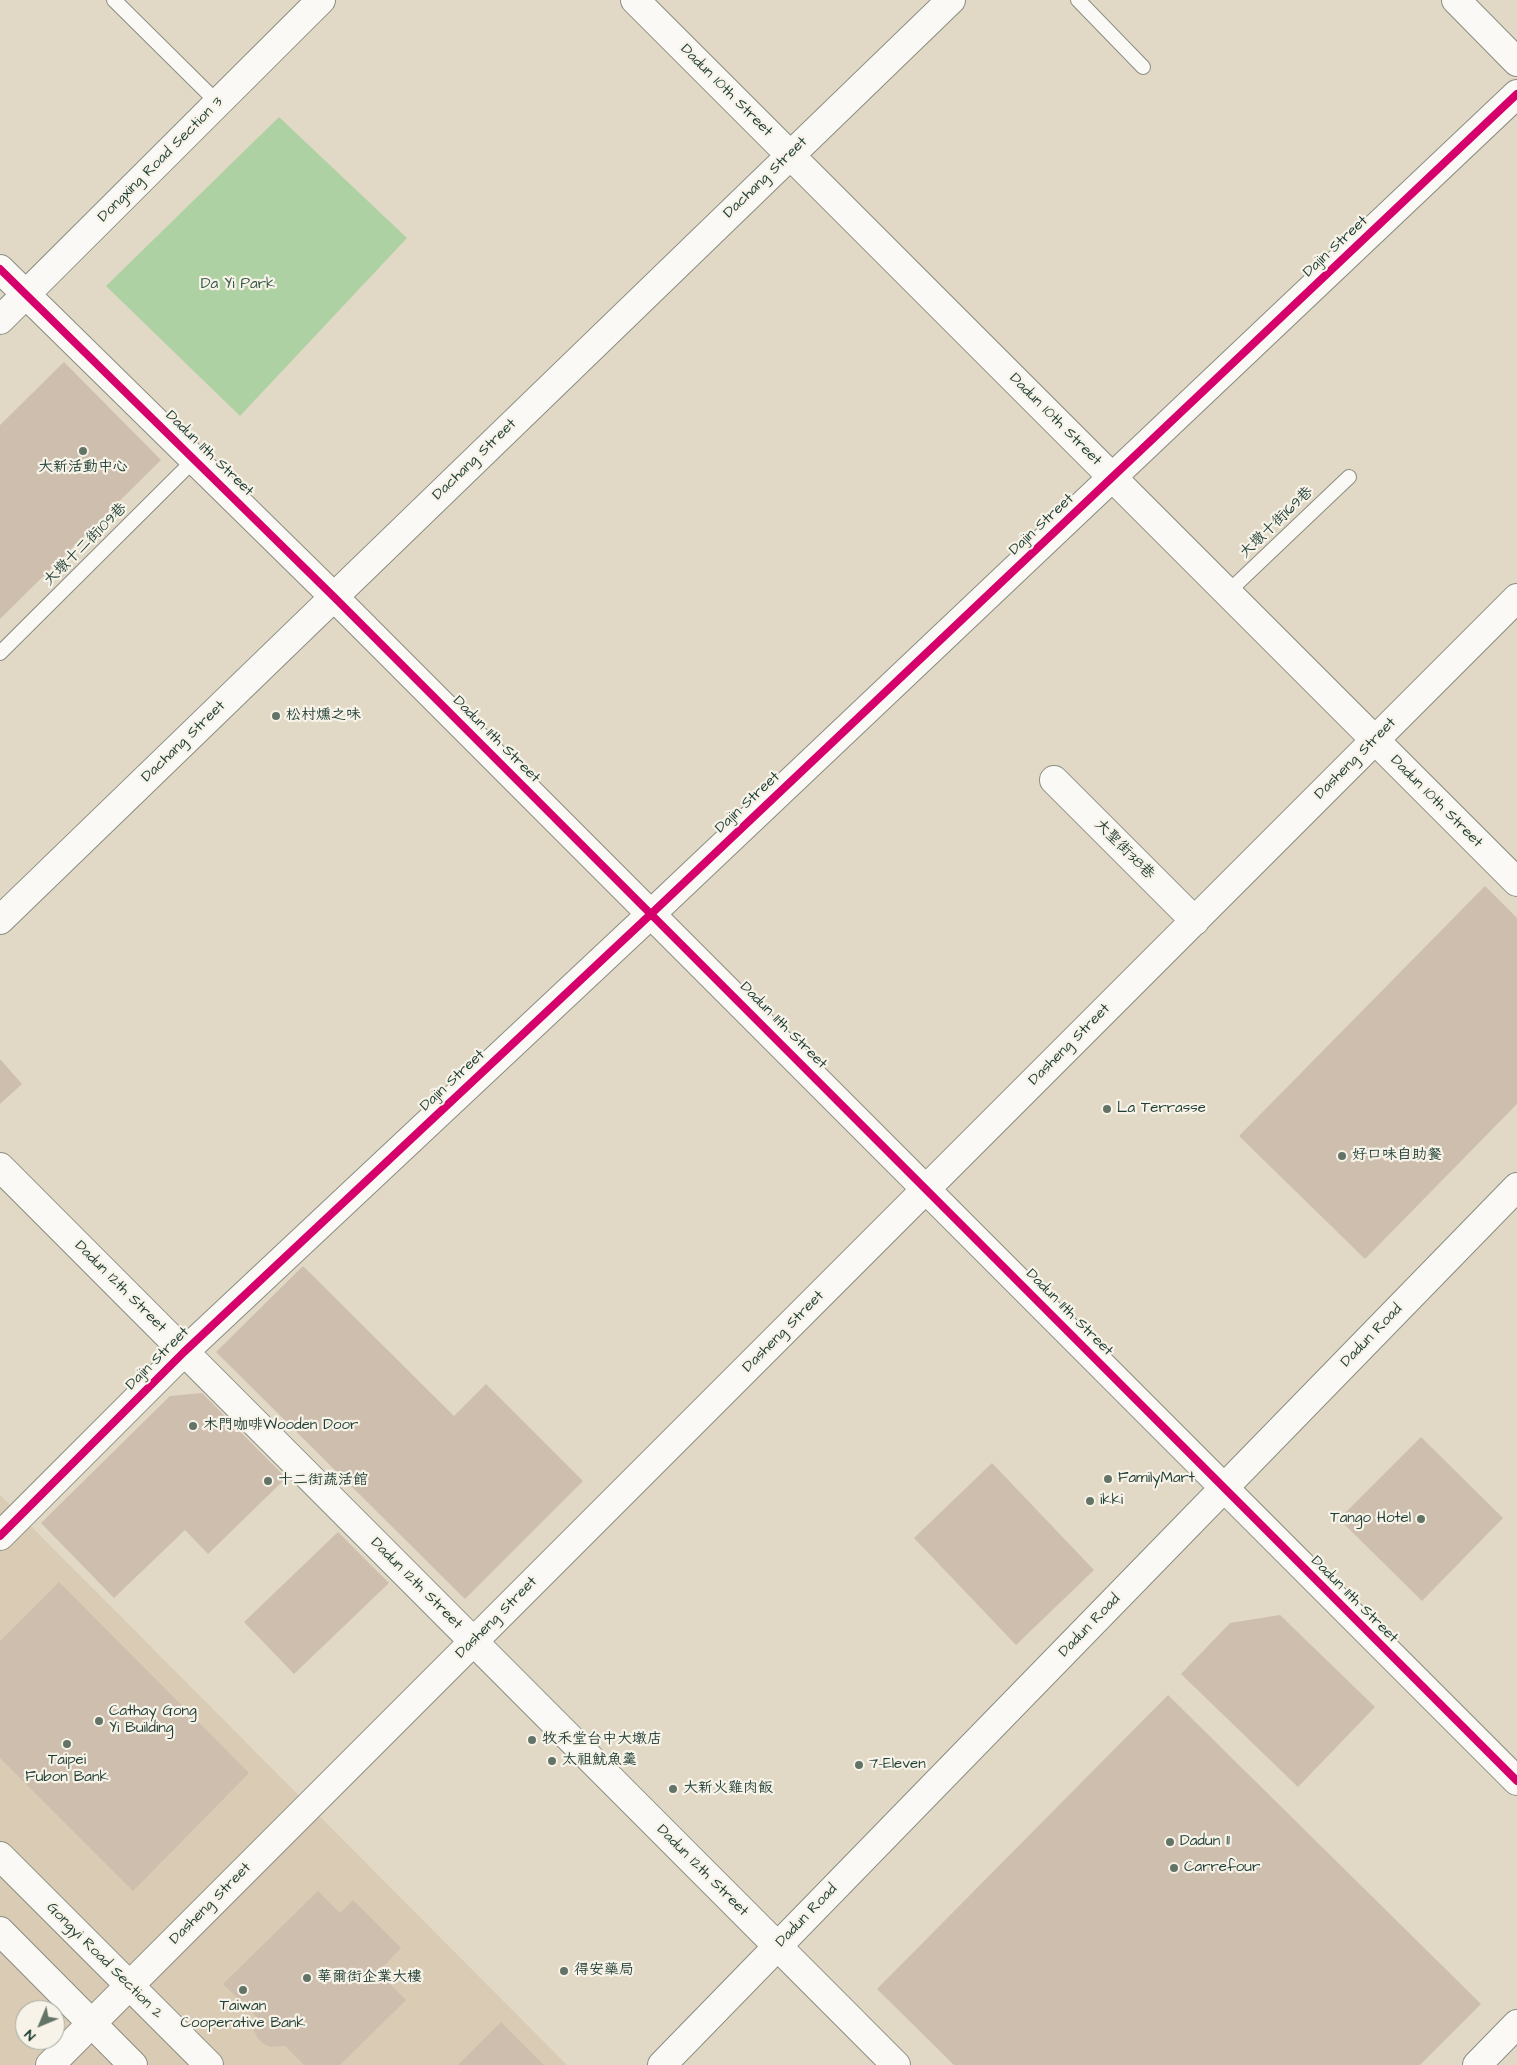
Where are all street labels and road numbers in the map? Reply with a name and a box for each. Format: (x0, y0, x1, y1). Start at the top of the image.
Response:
street label: Dadun 10th Street (676, 41, 776, 141)
street label: Dongxing Road Section 3 (95, 94, 227, 226)
street label: Dachang Street (720, 134, 812, 222)
street label: Dajin Street (1300, 212, 1372, 282)
street label: Dadun 10th Street (1005, 370, 1105, 470)
street label: Dadun 11th Street (161, 407, 257, 501)
street label: Dachang Street (429, 416, 521, 504)
street label: 大墩十街169巷 (1237, 484, 1317, 562)
street label: Dajin Street (1006, 490, 1078, 560)
street label: 大墩十二街109巷 (41, 500, 131, 590)
street label: Dadun 11th Street (449, 693, 543, 787)
street label: Dachang Street (138, 698, 230, 786)
street label: Dasheng Street (1311, 714, 1401, 804)
street label: Dadun 10th Street (1386, 752, 1486, 852)
street label: Dajin Street (712, 768, 784, 838)
street label: 大聖街38巷 (1090, 816, 1158, 884)
street label: Dadun 11th Street (736, 979, 830, 1073)
street label: Dasheng Street (1025, 1000, 1115, 1090)
street label: Dajin Street (417, 1046, 489, 1116)
street label: Dadun 12th Street (70, 1237, 170, 1337)
street label: Dadun 11th Street (1022, 1266, 1116, 1360)
street label: Dasheng Street (739, 1287, 829, 1377)
street label: Dadun Road (1338, 1301, 1406, 1371)
street label: Dajin Street (123, 1324, 193, 1394)
street label: Dadun 12th Street (366, 1534, 466, 1634)
street label: Dadun 11th Street (1307, 1553, 1401, 1647)
street label: Dasheng Street (452, 1573, 542, 1663)
street label: Dadun Road (1056, 1591, 1124, 1661)
street label: Dadun 12th Street (652, 1821, 752, 1921)
street label: Dasheng Street (166, 1859, 256, 1949)
street label: Dadun Road (773, 1881, 841, 1951)
street label: Gongyi Road Section 2 (42, 1899, 166, 2023)

